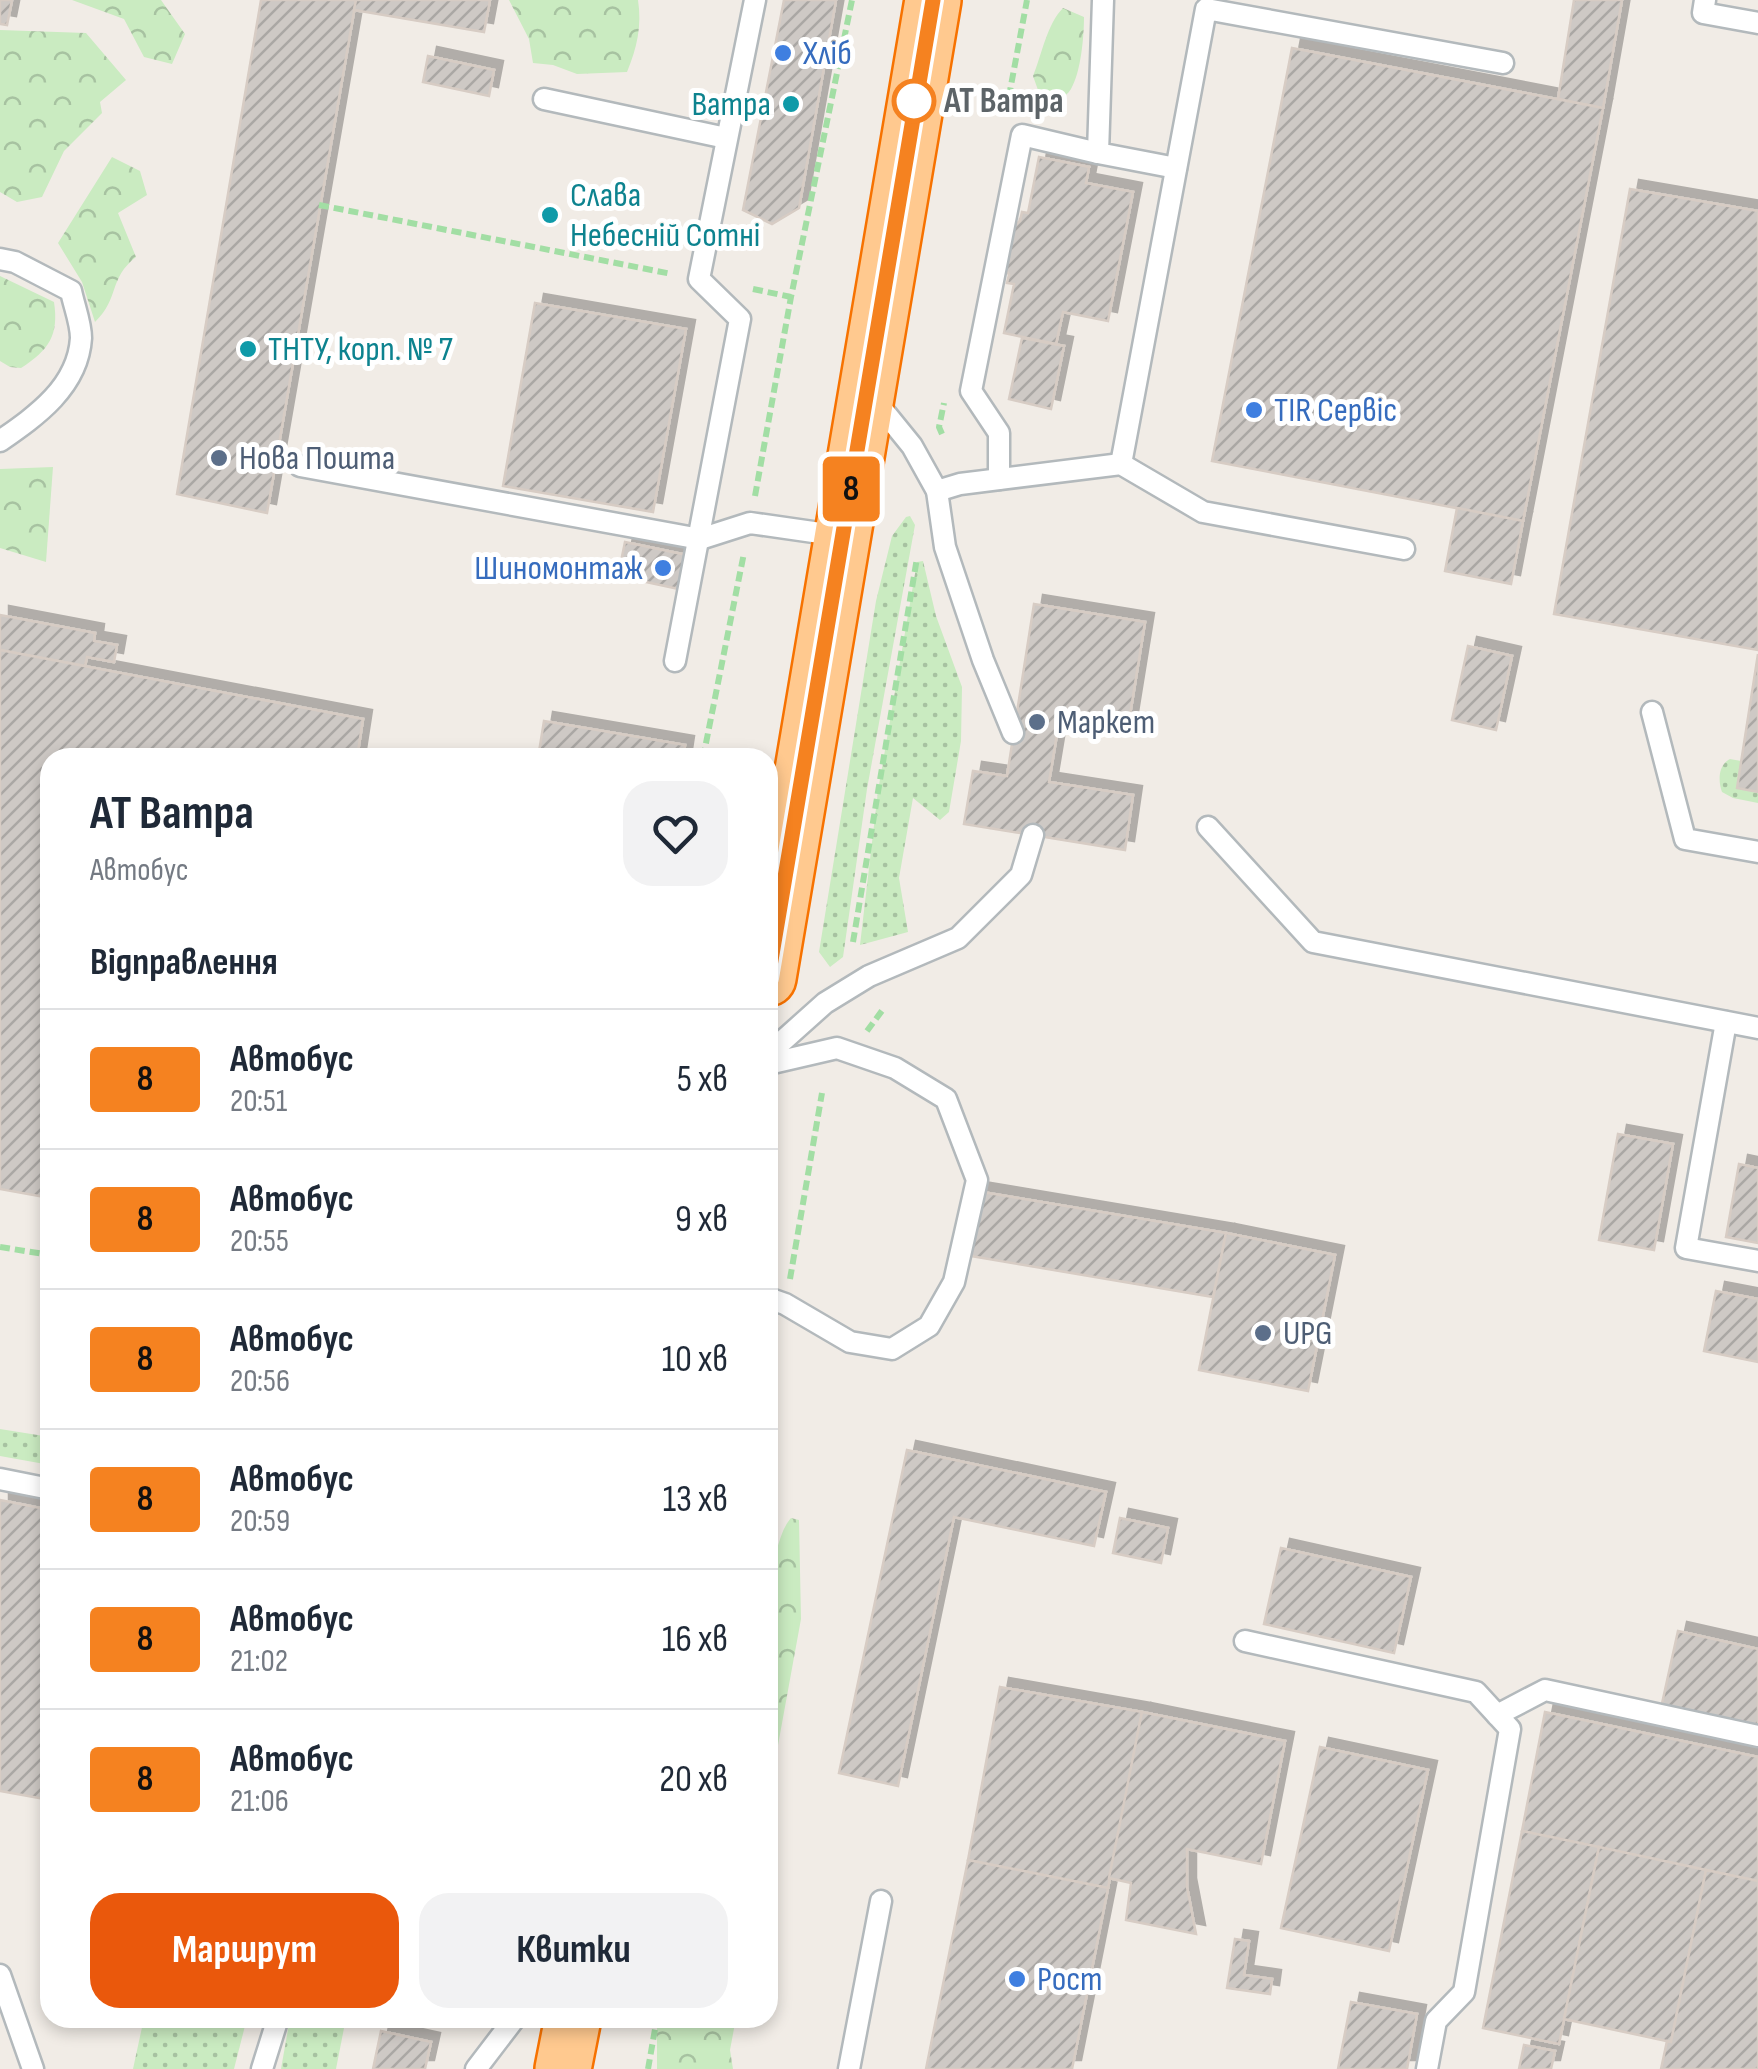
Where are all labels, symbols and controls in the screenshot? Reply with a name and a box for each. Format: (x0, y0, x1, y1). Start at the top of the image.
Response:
place label: Хліб (802, 32, 852, 75)
marker: Хліб (772, 42, 794, 64)
marker: АТ Ватра (893, 80, 935, 122)
place label: АТ Ватра (943, 80, 1064, 123)
place label: Ватра (691, 83, 771, 126)
marker: Ватра (780, 93, 802, 115)
place label: Слава Небесній Сотні (570, 174, 760, 257)
marker: Слава Небесній Сотні (539, 204, 561, 226)
place label: ТНТУ, корп. № 7 (268, 328, 453, 371)
marker: ТНТУ, корп. № 7 (237, 338, 259, 360)
place label: TIR Сервіс (1274, 389, 1397, 432)
marker: TIR Сервіс (1243, 399, 1265, 421)
place label: Нова Пошта (239, 437, 395, 480)
marker: Нова Пошта (208, 447, 230, 469)
line badge: 8 (818, 456, 884, 522)
text: 8 (843, 468, 859, 511)
place label: Шиномонтаж (474, 547, 643, 590)
marker: Шиномонтаж (652, 557, 674, 579)
place label: Маркет (1057, 701, 1155, 744)
marker: Маркет (1026, 711, 1048, 733)
button: heart (623, 781, 728, 886)
text: АТ Ватра (90, 785, 254, 842)
text: Автобус (90, 851, 189, 890)
text: Відправлення (90, 940, 278, 985)
text: Автобус (230, 1037, 354, 1082)
text: 5 хв (677, 1057, 728, 1102)
text: 8 (137, 1058, 153, 1101)
text: 20:51 (230, 1082, 287, 1121)
text: Автобус (230, 1177, 354, 1222)
text: 9 хв (675, 1197, 728, 1242)
text: 8 (137, 1198, 153, 1241)
text: 20:55 (230, 1222, 289, 1261)
place label: UPG (1283, 1312, 1333, 1355)
text: Автобус (230, 1317, 354, 1362)
marker: UPG (1252, 1322, 1274, 1344)
text: 10 хв (662, 1337, 728, 1382)
text: 8 (137, 1338, 153, 1381)
text: 20:56 (230, 1362, 290, 1401)
text: Автобус (230, 1457, 354, 1502)
text: 13 хв (663, 1477, 728, 1522)
text: 8 (137, 1478, 153, 1521)
text: 20:59 (230, 1502, 290, 1541)
text: Автобус (230, 1597, 354, 1642)
text: 16 хв (662, 1617, 728, 1662)
text: 8 (137, 1618, 153, 1661)
text: 21:02 (230, 1642, 288, 1681)
text: Автобус (230, 1737, 354, 1782)
text: 20 хв (659, 1757, 728, 1802)
text: 8 (137, 1758, 153, 1801)
text: 21:06 (230, 1782, 289, 1821)
button: Маршрут (90, 1893, 399, 2008)
button: Квитки (419, 1893, 728, 2008)
place label: Рост (1037, 1958, 1103, 2001)
marker: Рост (1006, 1968, 1028, 1990)

